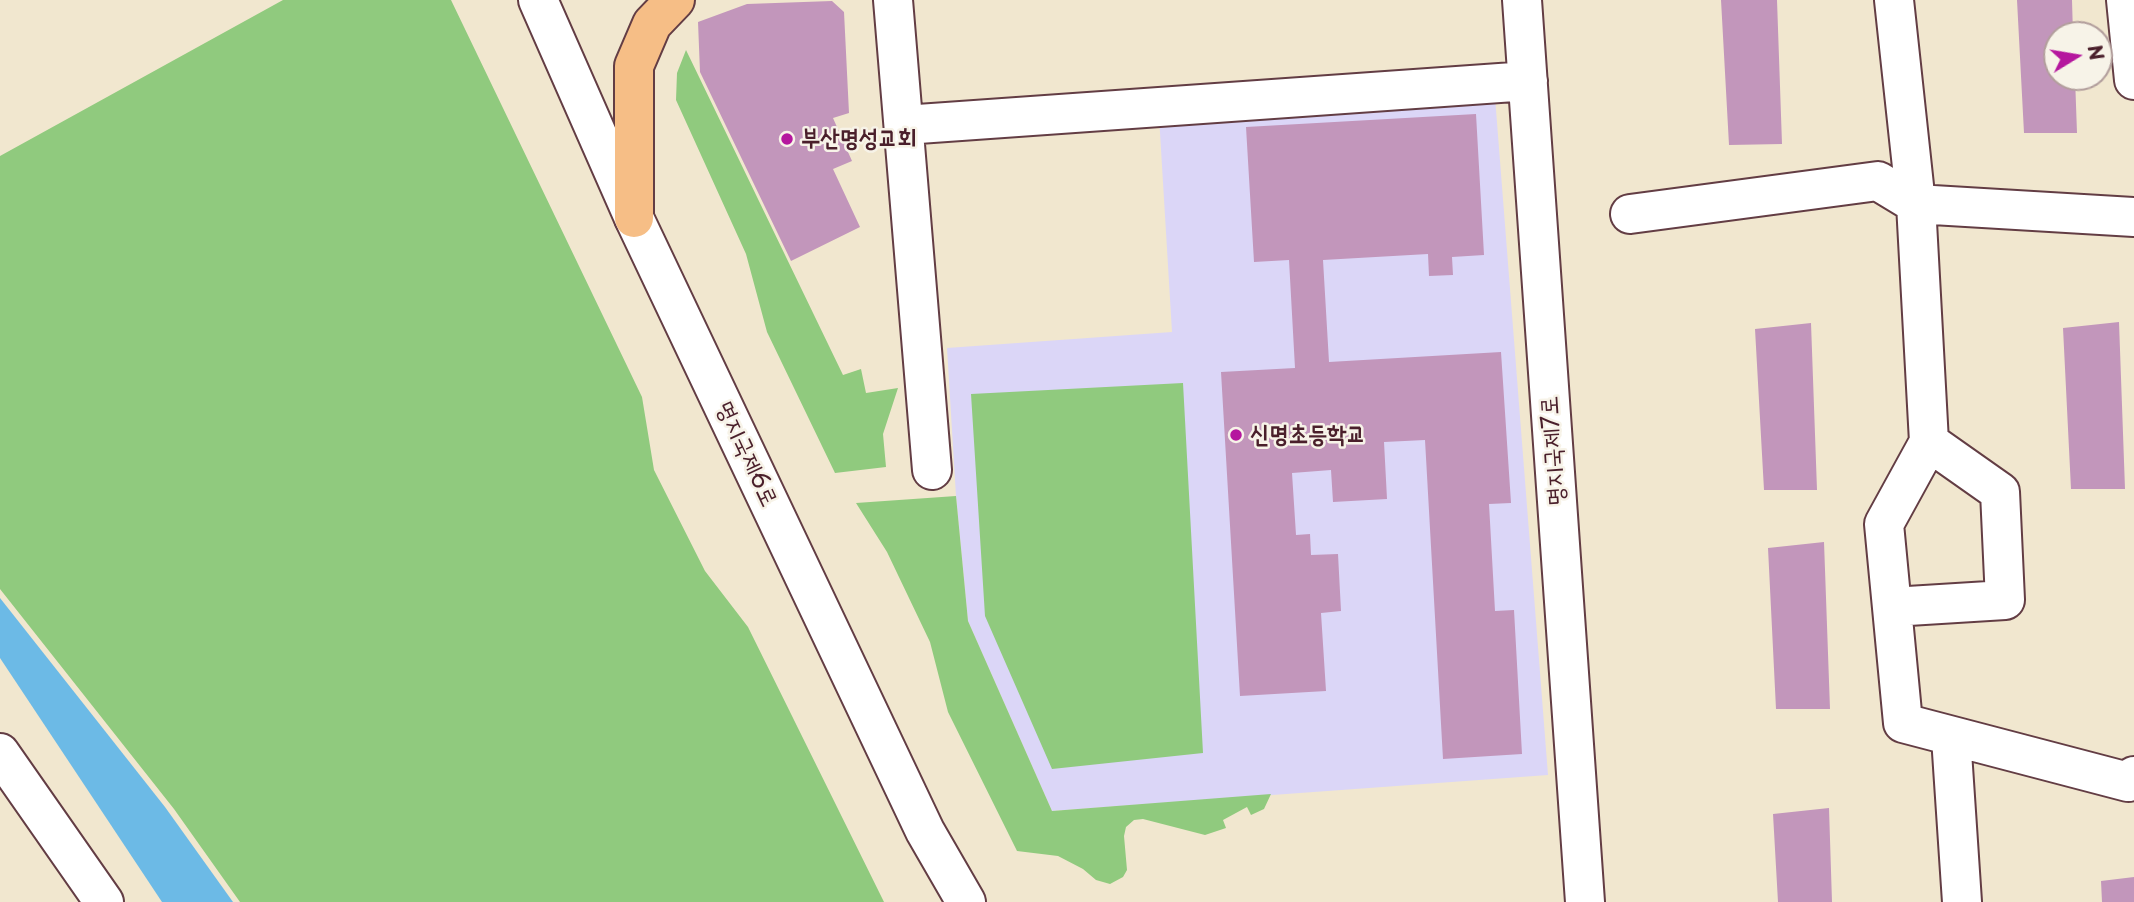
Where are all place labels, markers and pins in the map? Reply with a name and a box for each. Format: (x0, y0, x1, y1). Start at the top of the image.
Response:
place label: 부산명성교회 (801, 125, 917, 153)
marker: 부산명성교회 (779, 131, 795, 147)
place label: 신명초등학교 (1250, 421, 1366, 449)
marker: 신명초등학교 (1228, 427, 1244, 443)

